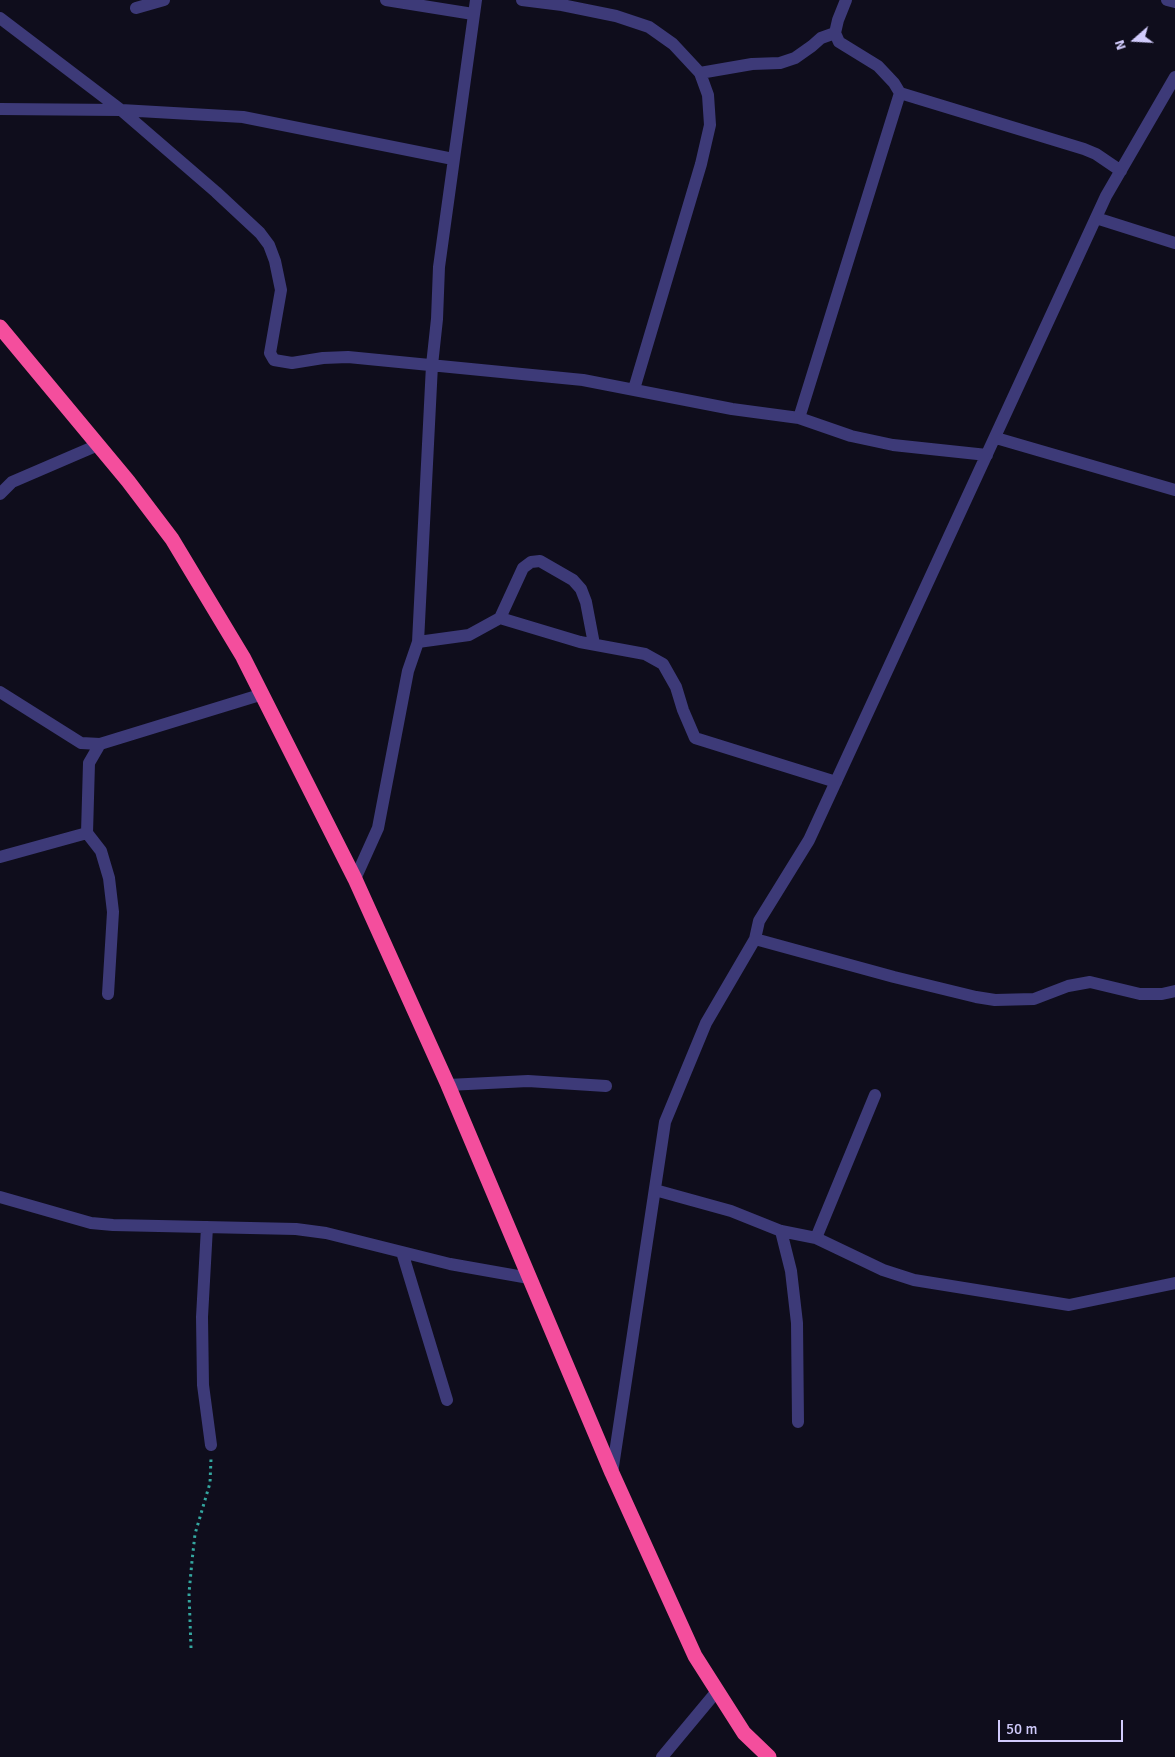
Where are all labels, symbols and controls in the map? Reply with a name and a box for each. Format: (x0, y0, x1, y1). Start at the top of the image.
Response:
north arrow (1110, 15, 1160, 65)
text: N (1111, 38, 1130, 52)
scale bar (1000, 1710, 1125, 1742)
text: 50 m (1006, 1720, 1037, 1738)

